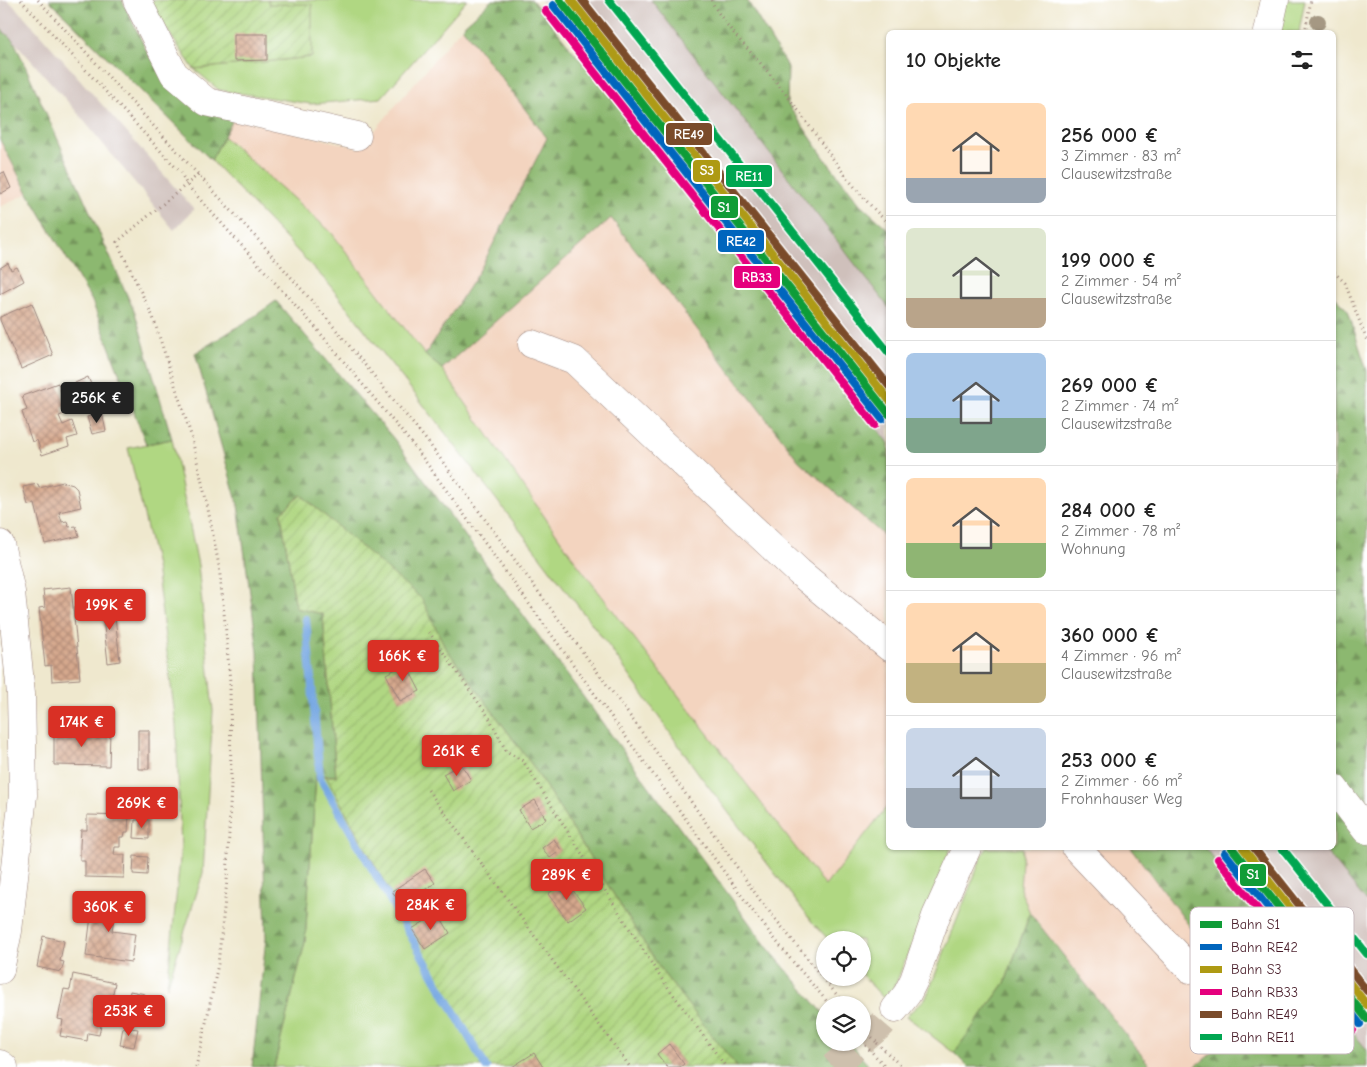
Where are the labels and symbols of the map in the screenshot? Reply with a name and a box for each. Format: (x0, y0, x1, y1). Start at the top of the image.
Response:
line badge: RE49 (665, 122, 713, 146)
text: RE49 (674, 126, 704, 143)
line badge: S3 (692, 159, 721, 183)
text: S3 (700, 162, 714, 179)
line badge: RE11 (725, 164, 773, 188)
text: RE11 (735, 168, 763, 185)
line badge: S1 (710, 195, 739, 219)
text: S1 (717, 199, 731, 216)
line badge: RE42 (717, 229, 765, 253)
text: RE42 (726, 233, 756, 250)
line badge: RB33 (733, 265, 781, 289)
text: RB33 (742, 269, 772, 286)
pin: 256K € (56, 382, 138, 424)
pin: 199K € (69, 588, 151, 631)
pin: 166K € (362, 640, 444, 682)
pin: 174K € (41, 706, 123, 748)
pin: 261K € (416, 734, 498, 777)
pin: 269K € (101, 786, 183, 829)
pin: 289K € (526, 858, 608, 901)
line badge: S1 (1239, 863, 1267, 887)
text: S1 (1246, 866, 1260, 883)
pin: 284K € (390, 888, 472, 931)
pin: 360K € (68, 890, 150, 933)
legend (1190, 907, 1354, 1054)
text: Bahn S1 (1231, 916, 1280, 933)
text: Bahn RE42 (1231, 939, 1298, 956)
text: Bahn S3 (1231, 961, 1282, 978)
text: Bahn RB33 (1231, 984, 1298, 1001)
pin: 253K € (88, 994, 170, 1037)
text: Bahn RE49 (1231, 1006, 1298, 1023)
text: Bahn RE11 (1231, 1029, 1295, 1046)

